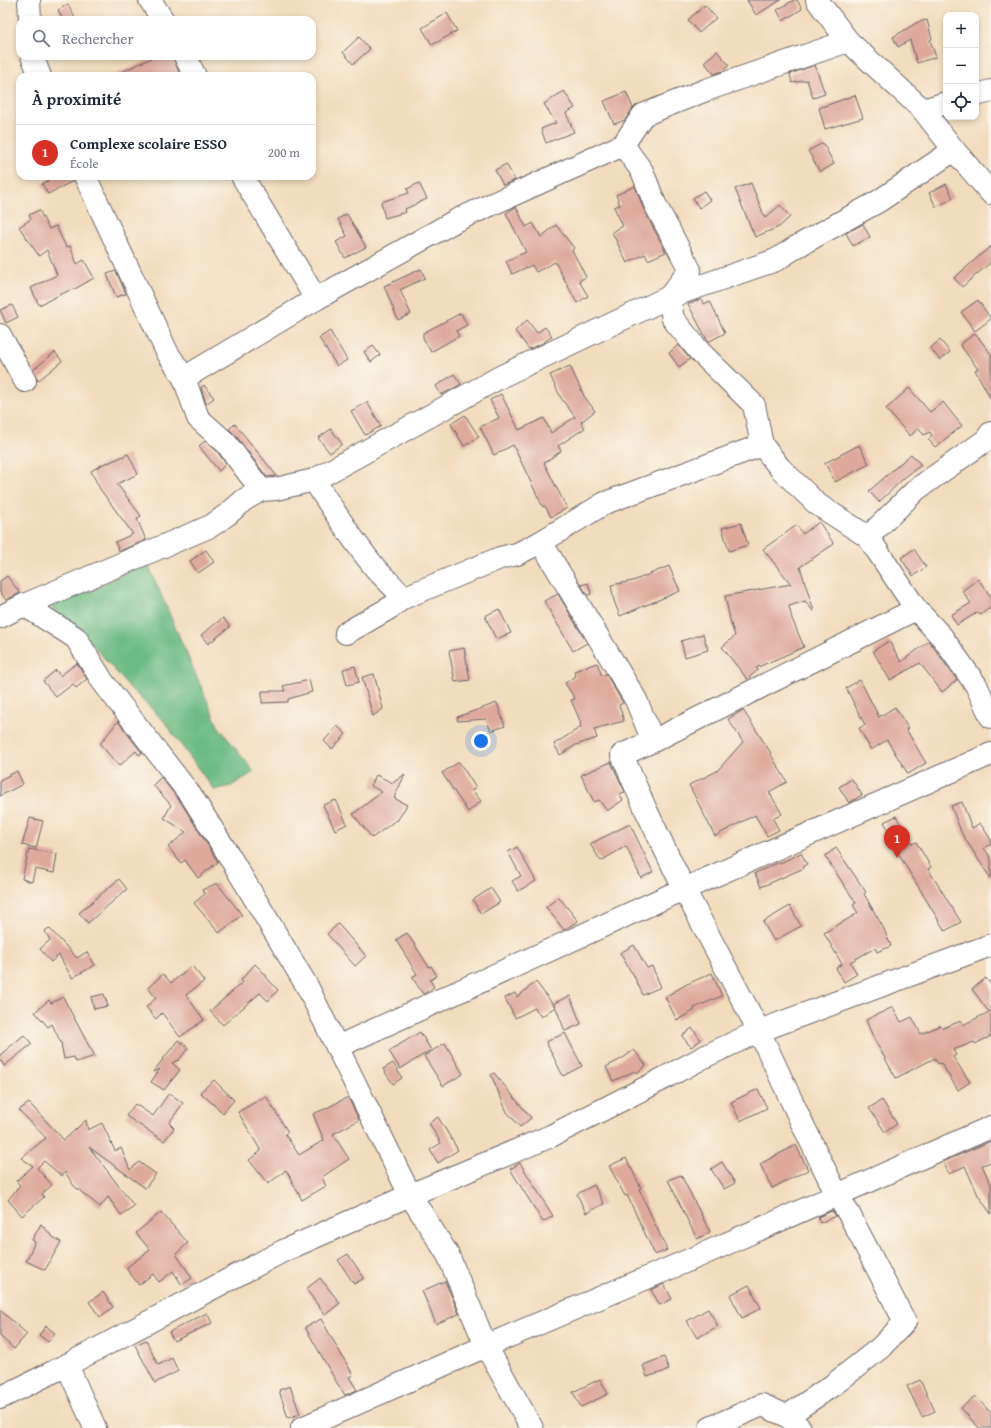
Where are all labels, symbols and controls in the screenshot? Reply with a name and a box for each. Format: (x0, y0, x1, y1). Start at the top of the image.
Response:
map controls (943, 12, 979, 120)
button: + (943, 12, 979, 48)
search box (16, 16, 316, 60)
icon: search (30, 27, 52, 49)
text: Rechercher (62, 28, 134, 49)
button: − (943, 48, 979, 84)
button: locate (943, 84, 979, 120)
text: À proximité (32, 86, 121, 111)
text: Complexe scolaire ESSO (70, 133, 227, 154)
text: 1 (42, 143, 48, 162)
text: 200 m (268, 143, 300, 162)
text: École (70, 154, 99, 173)
your location (471, 731, 491, 751)
pin: 1 (884, 825, 910, 858)

